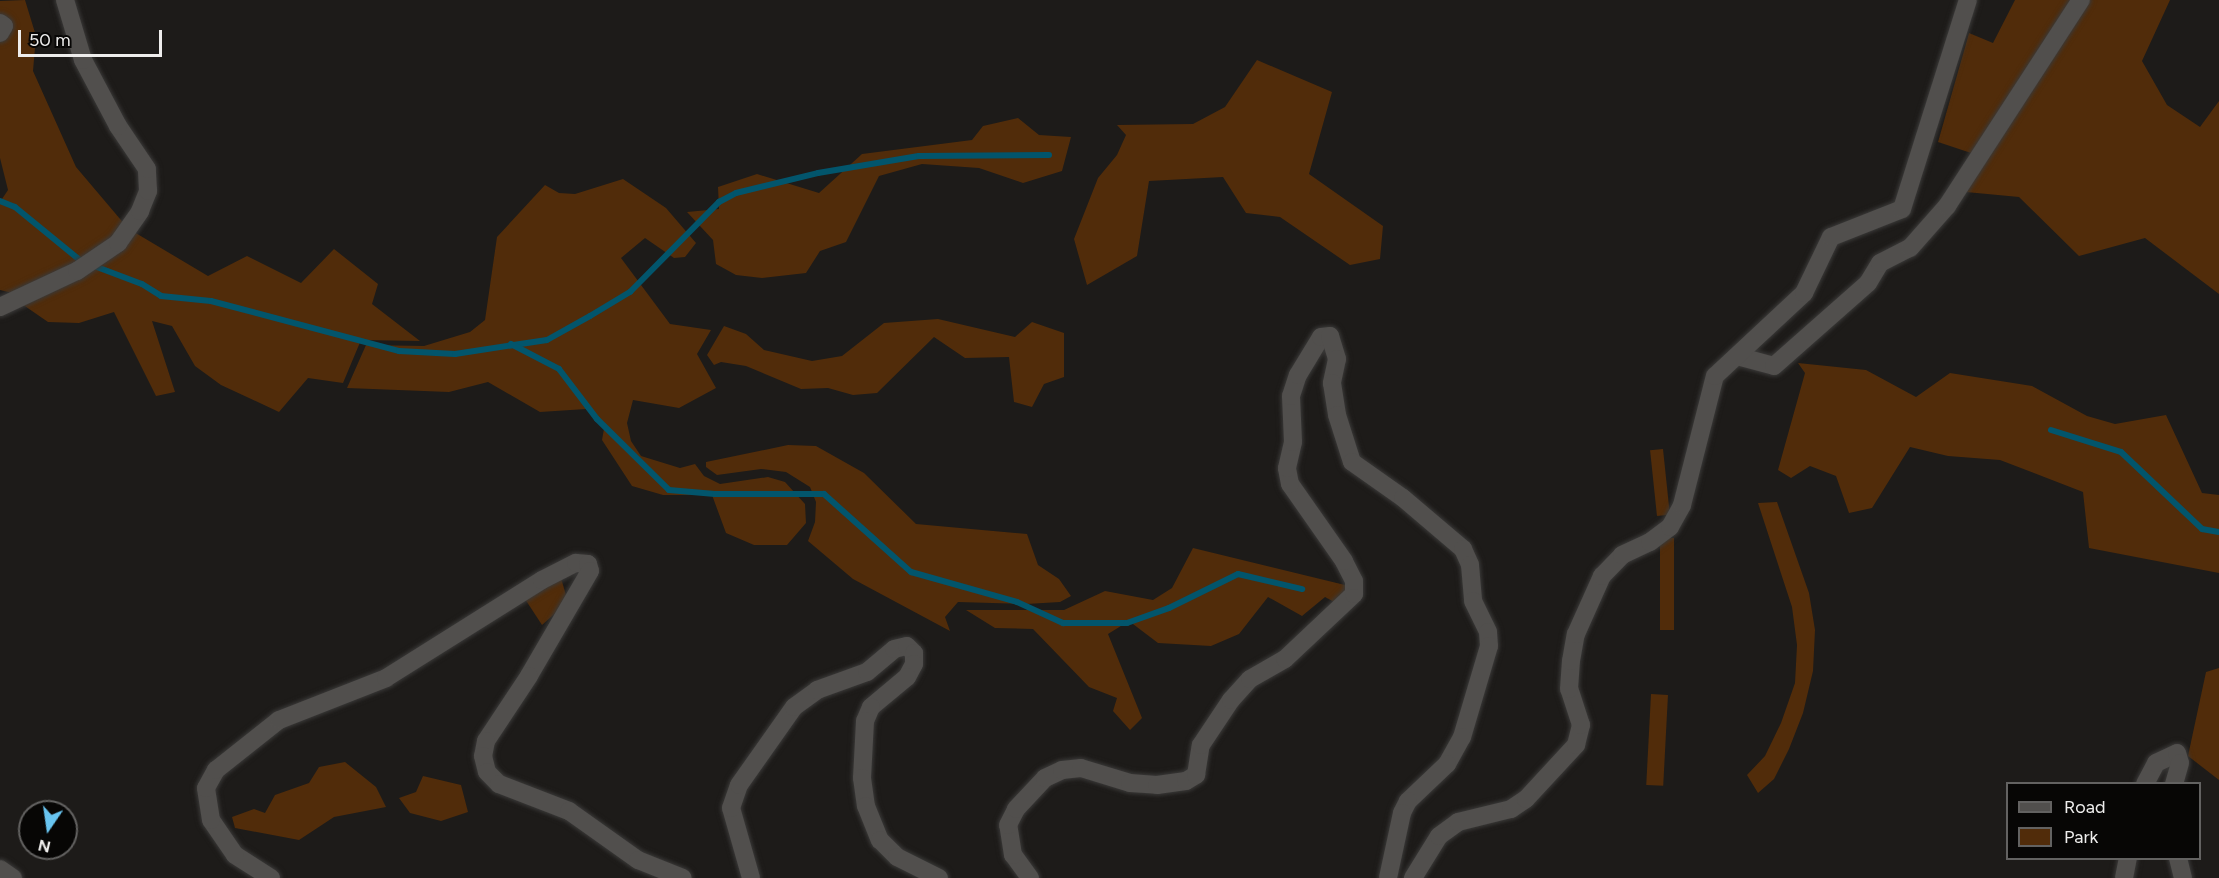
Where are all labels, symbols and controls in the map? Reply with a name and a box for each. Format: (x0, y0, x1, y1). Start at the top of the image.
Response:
scale bar (21, 18, 165, 56)
text: 50 m (29, 29, 71, 51)
legend (2006, 782, 2201, 860)
text: Road (2064, 796, 2105, 818)
north arrow (18, 800, 78, 860)
text: Park (2064, 826, 2098, 848)
text: N (36, 835, 52, 857)

